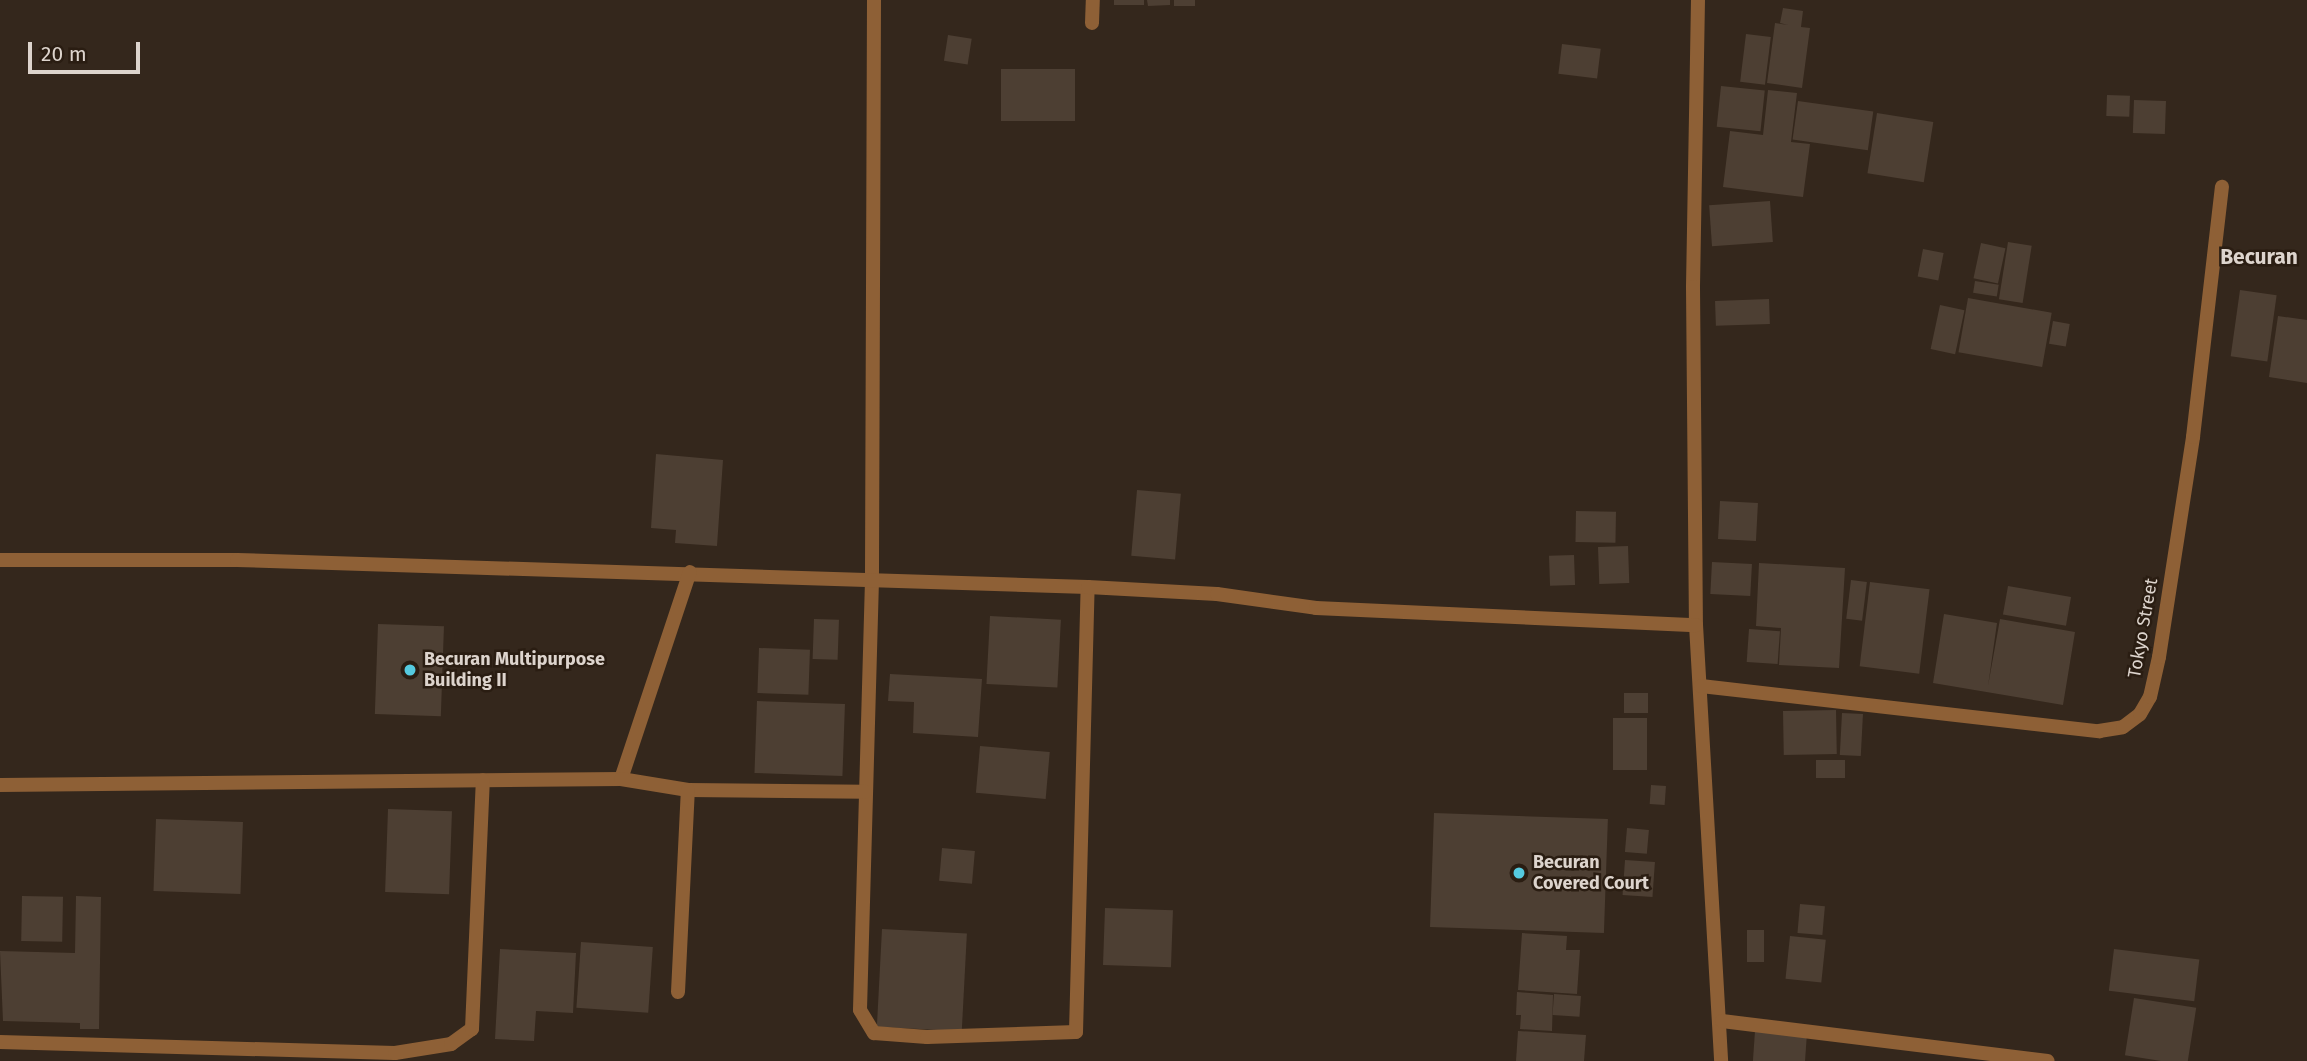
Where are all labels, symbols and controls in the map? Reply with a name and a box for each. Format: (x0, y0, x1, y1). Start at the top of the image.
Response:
scale bar (32, 28, 144, 72)
text: 20 m (41, 41, 87, 67)
district label: Becuran (2220, 244, 2298, 270)
street label: Tokyo Street (2124, 576, 2162, 680)
place label: Becuran Multipurpose Building II (424, 649, 605, 692)
marker: Becuran Multipurpose Building II (402, 662, 418, 678)
place label: Becuran Covered Court (1533, 852, 1649, 894)
marker: Becuran Covered Court (1511, 865, 1527, 881)

